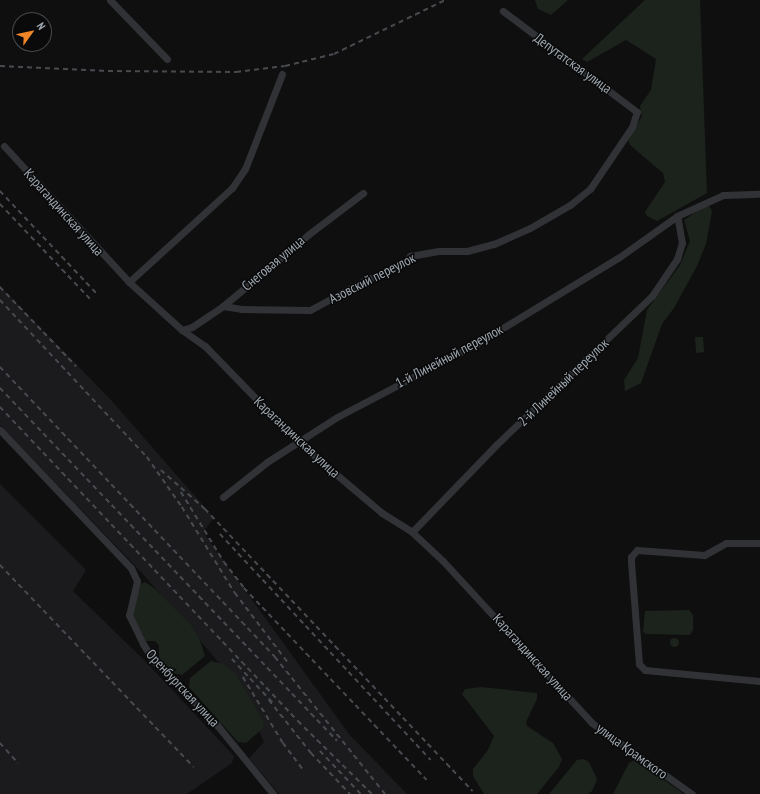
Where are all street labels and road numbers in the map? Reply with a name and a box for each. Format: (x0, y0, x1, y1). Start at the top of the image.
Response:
street label: Депутатская улица (531, 29, 615, 97)
street label: Карагандинская улица (20, 165, 108, 259)
street label: Снеговая улица (238, 232, 308, 294)
street label: Азовский переулок (326, 249, 418, 307)
street label: 1-й Линейный переулок (392, 321, 506, 391)
street label: 2-й Линейный переулок (514, 335, 612, 429)
street label: Карагандинская улица (251, 393, 343, 481)
street label: Карагандинская улица (489, 610, 577, 704)
street label: Оренбургская улица (143, 646, 223, 730)
street label: улица Крамского (593, 720, 671, 782)

